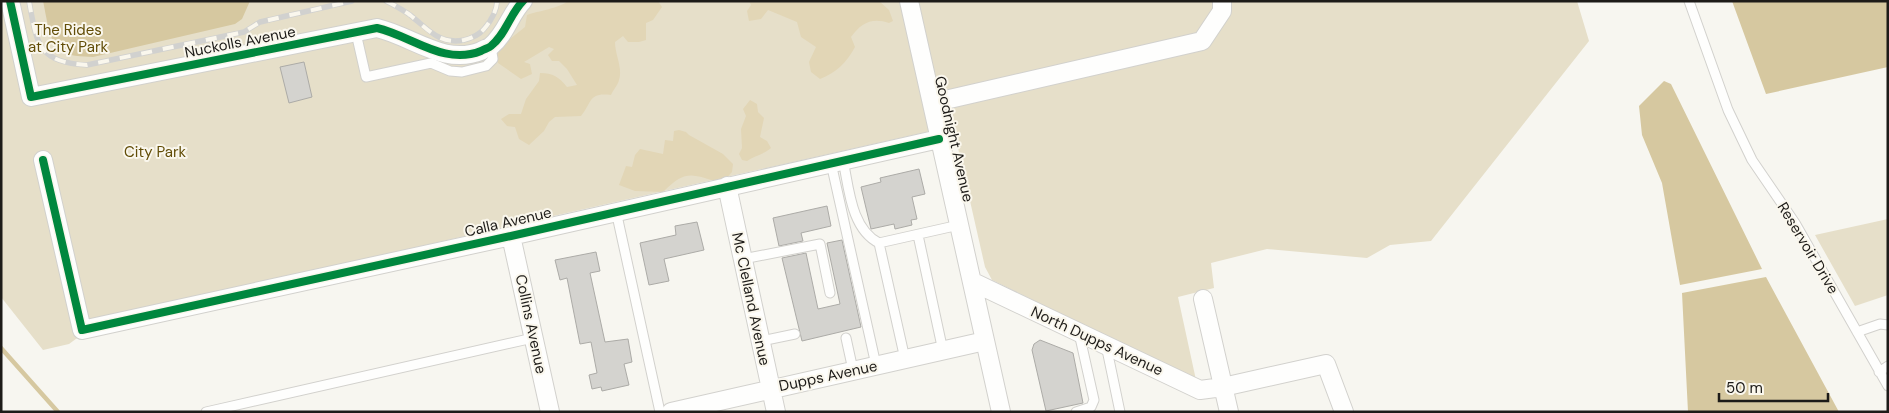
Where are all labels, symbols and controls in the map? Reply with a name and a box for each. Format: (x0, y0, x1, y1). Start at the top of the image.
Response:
park label: The Rides at City Park (28, 20, 108, 57)
street label: Nuckolls Avenue (183, 21, 297, 63)
street label: Goodnight Avenue (930, 74, 978, 204)
park label: City Park (124, 142, 187, 162)
street label: Reservoir Drive (1773, 198, 1843, 298)
street label: Calla Avenue (463, 202, 553, 242)
street label: Mc Clelland Avenue (727, 231, 775, 367)
street label: Collins Avenue (511, 273, 551, 375)
street label: North Dupps Avenue (1028, 302, 1166, 380)
street label: Dupps Avenue (777, 356, 879, 396)
scale bar (1719, 370, 1828, 402)
text: 50 m (1726, 378, 1763, 398)

